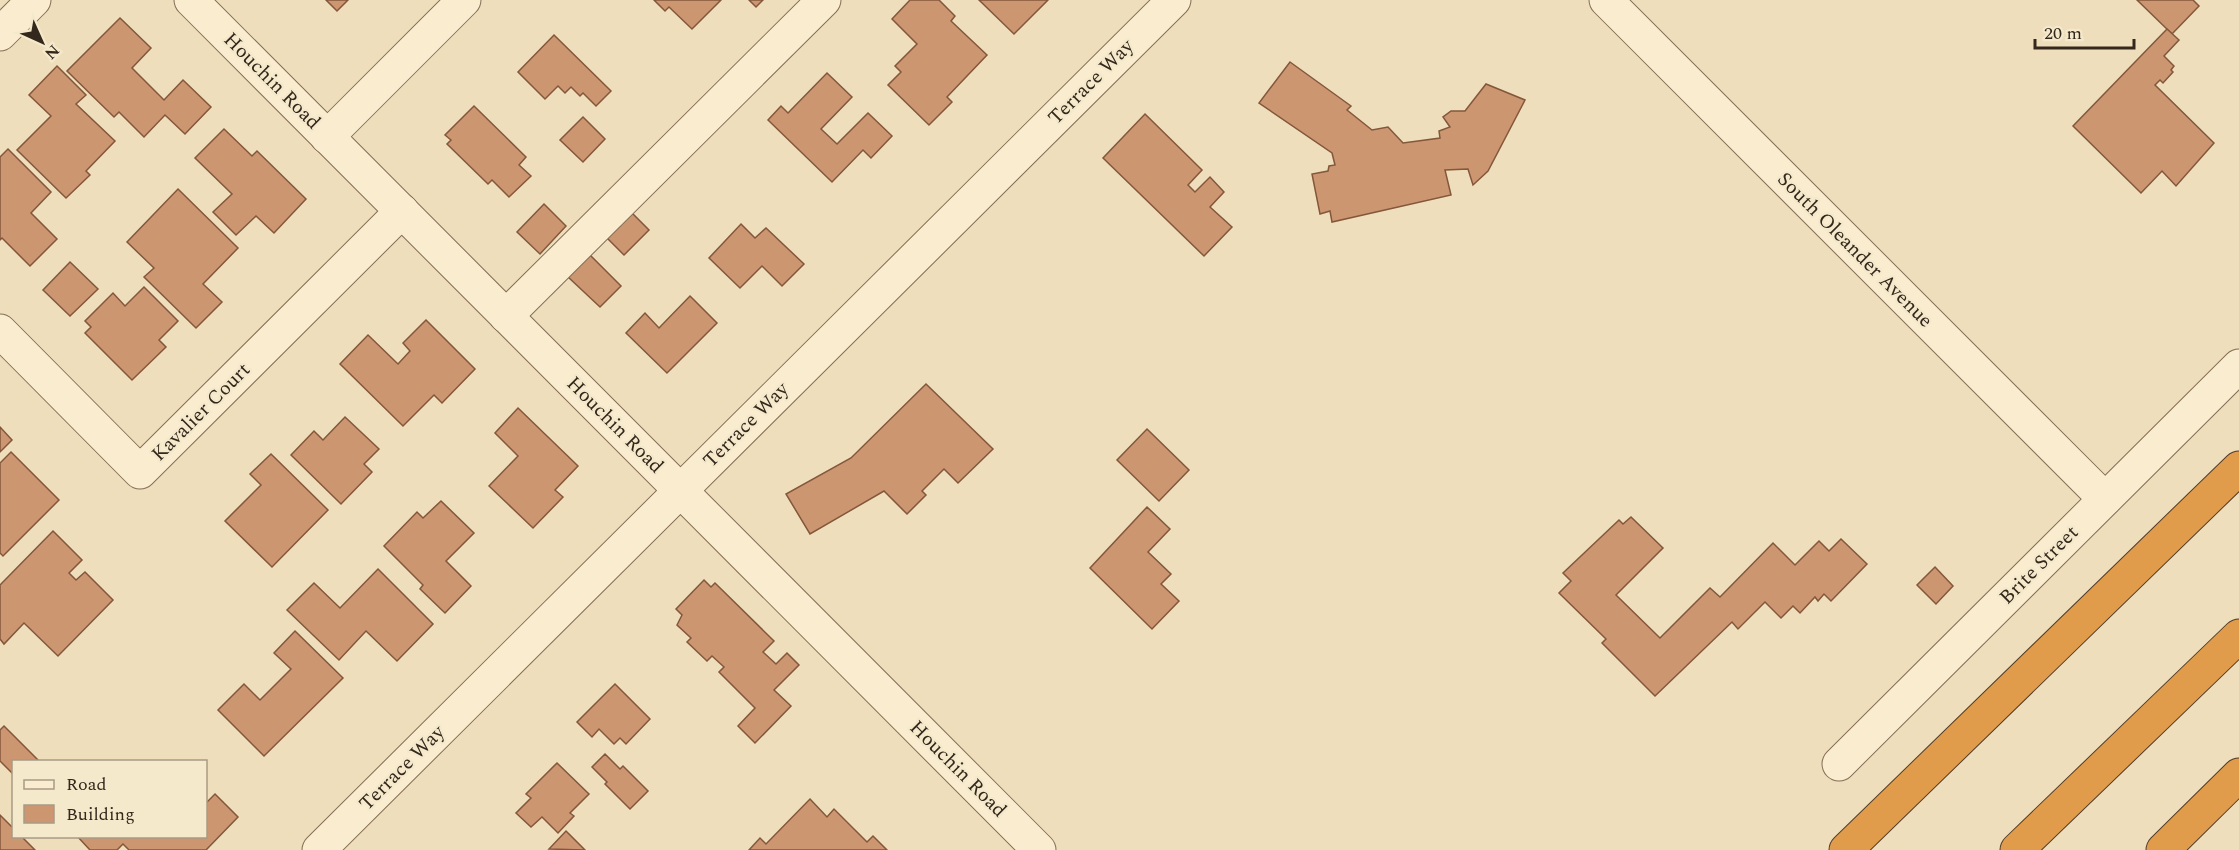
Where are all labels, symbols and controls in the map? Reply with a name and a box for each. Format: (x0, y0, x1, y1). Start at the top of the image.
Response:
north arrow (12, 12, 72, 72)
scale bar (2035, 12, 2134, 50)
text: 20 m (2044, 20, 2082, 47)
street label: Houchin Road (216, 25, 328, 137)
street label: Terrace Way (1041, 31, 1142, 132)
text: N (39, 39, 65, 65)
street label: South Oleander Avenue (1770, 165, 1940, 335)
street label: Kavalier Court (145, 356, 257, 468)
street label: Houchin Road (559, 369, 671, 481)
street label: Terrace Way (696, 374, 797, 475)
street label: Brite Street (1992, 518, 2086, 612)
street label: Houchin Road (902, 713, 1014, 825)
street label: Terrace Way (352, 717, 453, 818)
legend (12, 760, 207, 838)
text: Road (66, 771, 107, 798)
text: Building (66, 801, 135, 828)

